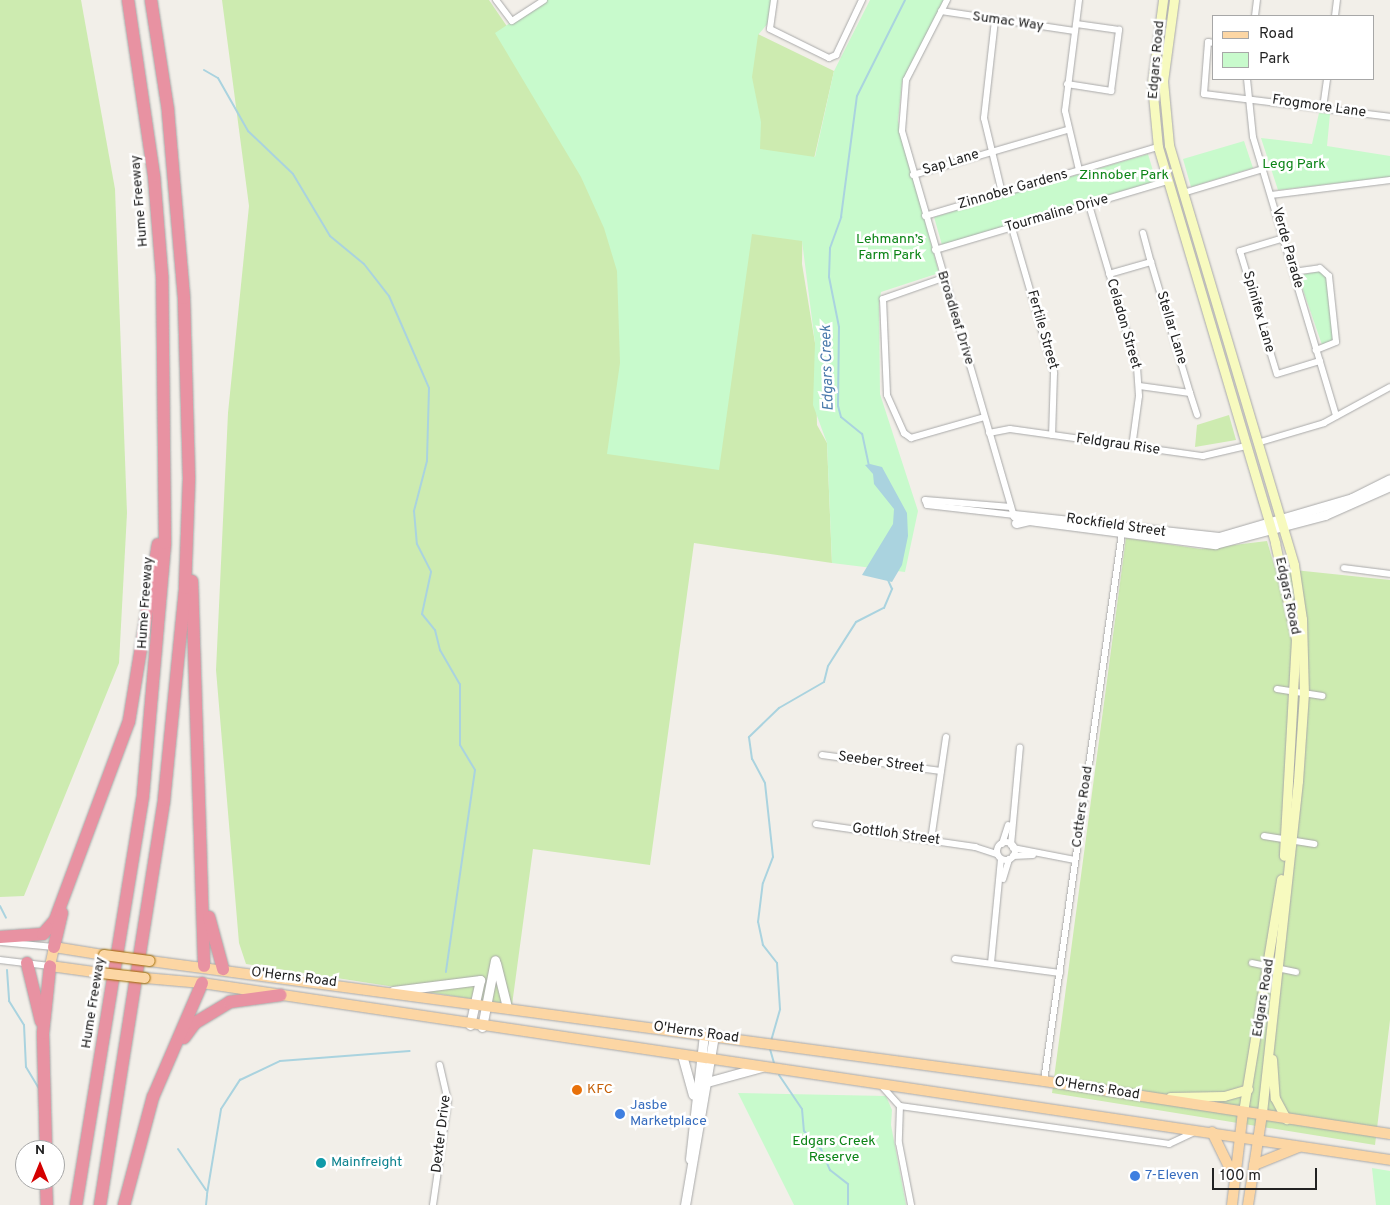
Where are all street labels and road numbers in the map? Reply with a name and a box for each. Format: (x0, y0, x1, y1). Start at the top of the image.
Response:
street label: Sumac Way (971, 9, 1045, 35)
street label: Edgars Road (1145, 20, 1169, 100)
street label: Frogmore Lane (1271, 92, 1367, 122)
street label: Sap Lane (921, 146, 981, 180)
street label: Hume Freeway (128, 154, 152, 248)
street label: Zinnober Gardens (956, 166, 1070, 214)
street label: Tourmaline Drive (1003, 191, 1111, 237)
street label: Verde Parade (1267, 206, 1307, 290)
street label: Broadleaf Drive (933, 269, 977, 367)
street label: Spinifex Lane (1238, 269, 1278, 355)
street label: Celadon Street (1102, 277, 1144, 371)
street label: Fertile Street (1023, 288, 1061, 372)
street label: Stellar Lane (1152, 289, 1190, 367)
street label: Feldgrau Rise (1075, 431, 1161, 459)
street label: Rockfield Street (1065, 511, 1167, 541)
street label: Hume Freeway (134, 556, 158, 650)
street label: Edgars Road (1271, 556, 1303, 636)
street label: Seeber Street (837, 749, 925, 777)
street label: Cotters Road (1069, 765, 1097, 849)
street label: Gottloh Street (851, 821, 941, 849)
street label: Hume Freeway (78, 956, 110, 1050)
street label: Edgars Road (1250, 958, 1278, 1038)
street label: O'Herns Road (250, 964, 338, 992)
street label: O'Herns Road (652, 1019, 740, 1047)
street label: O'Herns Road (1053, 1074, 1141, 1104)
street label: Dexter Drive (429, 1094, 455, 1174)

